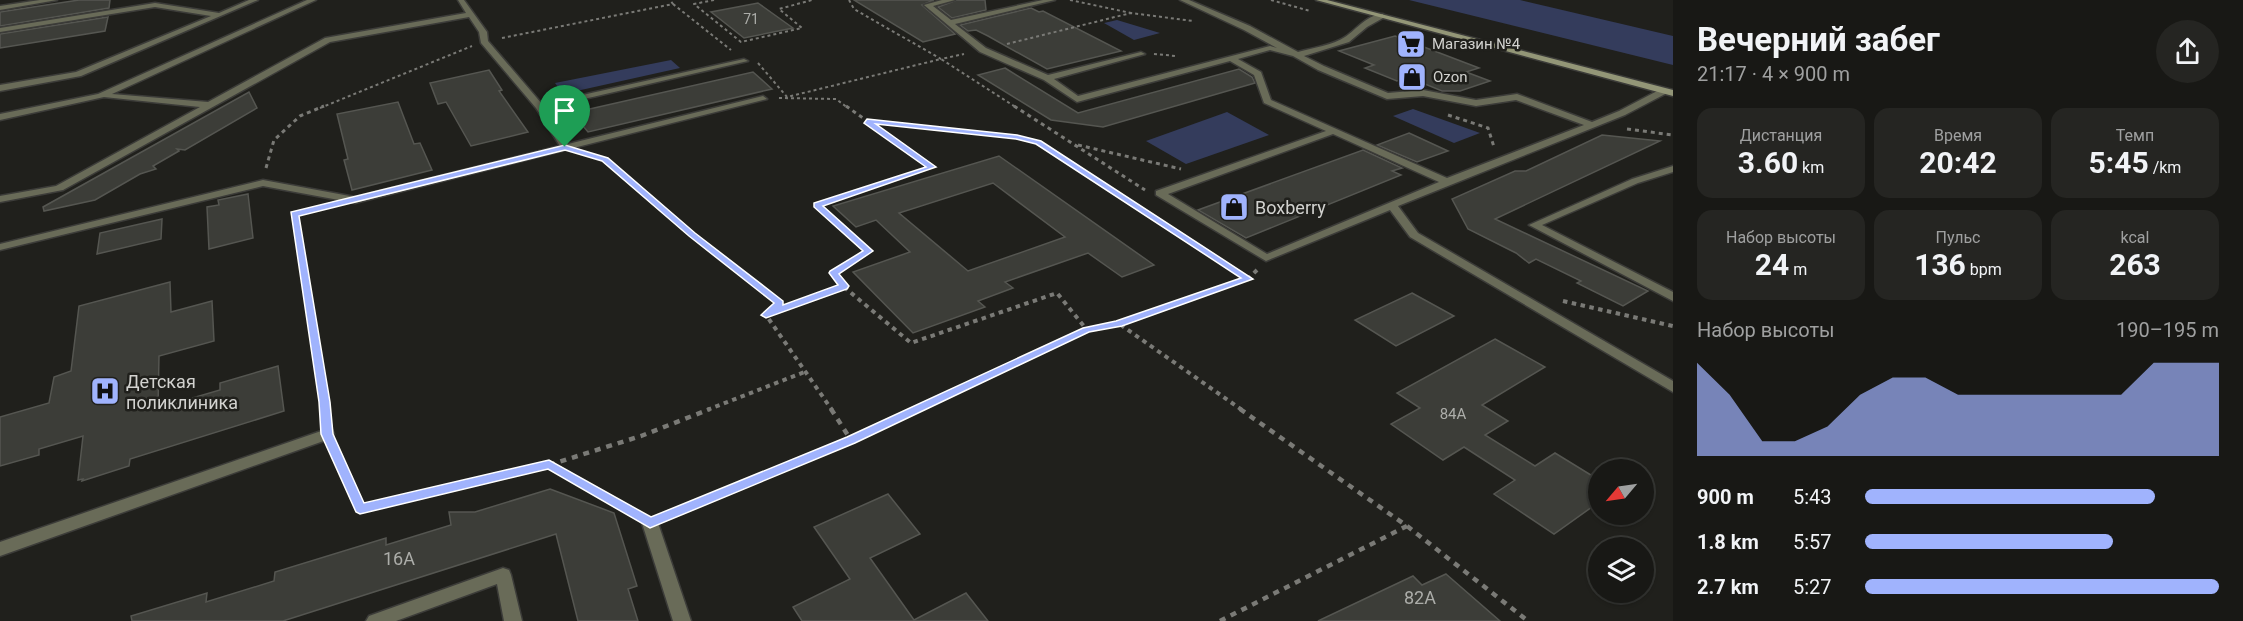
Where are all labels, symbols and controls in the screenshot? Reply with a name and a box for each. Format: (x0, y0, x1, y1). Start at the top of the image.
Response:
house number: 71 (743, 11, 759, 27)
text: Вечерний забег (1697, 20, 1940, 59)
button: share (2156, 20, 2219, 83)
supermarket icon: Магазин №4 (1395, 28, 1427, 60)
place label: Магазин №4 (1432, 35, 1521, 53)
shop icon: Ozon (1396, 61, 1428, 93)
text: 21:17 · 4 × 900 m (1697, 62, 1850, 86)
place label: Ozon (1433, 68, 1467, 86)
pin (539, 85, 590, 147)
icon: arrive (548, 94, 581, 127)
text: Дистанция (1740, 126, 1822, 145)
text: Время (1934, 126, 1982, 145)
text: Темп (2116, 126, 2154, 145)
text: 3.60 (1738, 145, 1798, 180)
text: 20:42 (1919, 145, 1997, 180)
text: 5:45 (2089, 145, 2149, 180)
text: km (1798, 158, 1824, 177)
text: /km (2149, 158, 2181, 177)
shop icon: Boxberry (1218, 191, 1250, 223)
place label: Boxberry (1255, 197, 1326, 218)
text: Набор высоты (1726, 228, 1836, 247)
text: Пульс (1936, 228, 1980, 247)
text: kcal (2121, 228, 2149, 247)
text: 24 (1755, 247, 1789, 282)
text: 136 (1914, 247, 1966, 282)
text: 263 (2109, 247, 2161, 282)
text: m (1789, 260, 1807, 279)
text: bpm (1966, 260, 2002, 279)
text: Набор высоты (1697, 318, 1835, 342)
text: 190–195 m (2116, 318, 2219, 342)
place label: Детская поликлиника (126, 371, 238, 413)
hospital icon: Детская поликлиника (89, 375, 121, 407)
house number: 84А (1440, 405, 1467, 423)
north arrow (1588, 459, 1654, 525)
map controls (1588, 459, 1654, 603)
text: 900 m (1697, 485, 1754, 509)
text: 5:43 (1793, 485, 1832, 509)
text: 1.8 km (1697, 530, 1759, 554)
text: 5:57 (1793, 530, 1832, 554)
button: layers (1588, 537, 1654, 603)
house number: 16А (383, 548, 415, 569)
text: 2.7 km (1697, 575, 1759, 599)
text: 5:27 (1793, 575, 1832, 599)
house number: 82А (1404, 587, 1436, 608)

